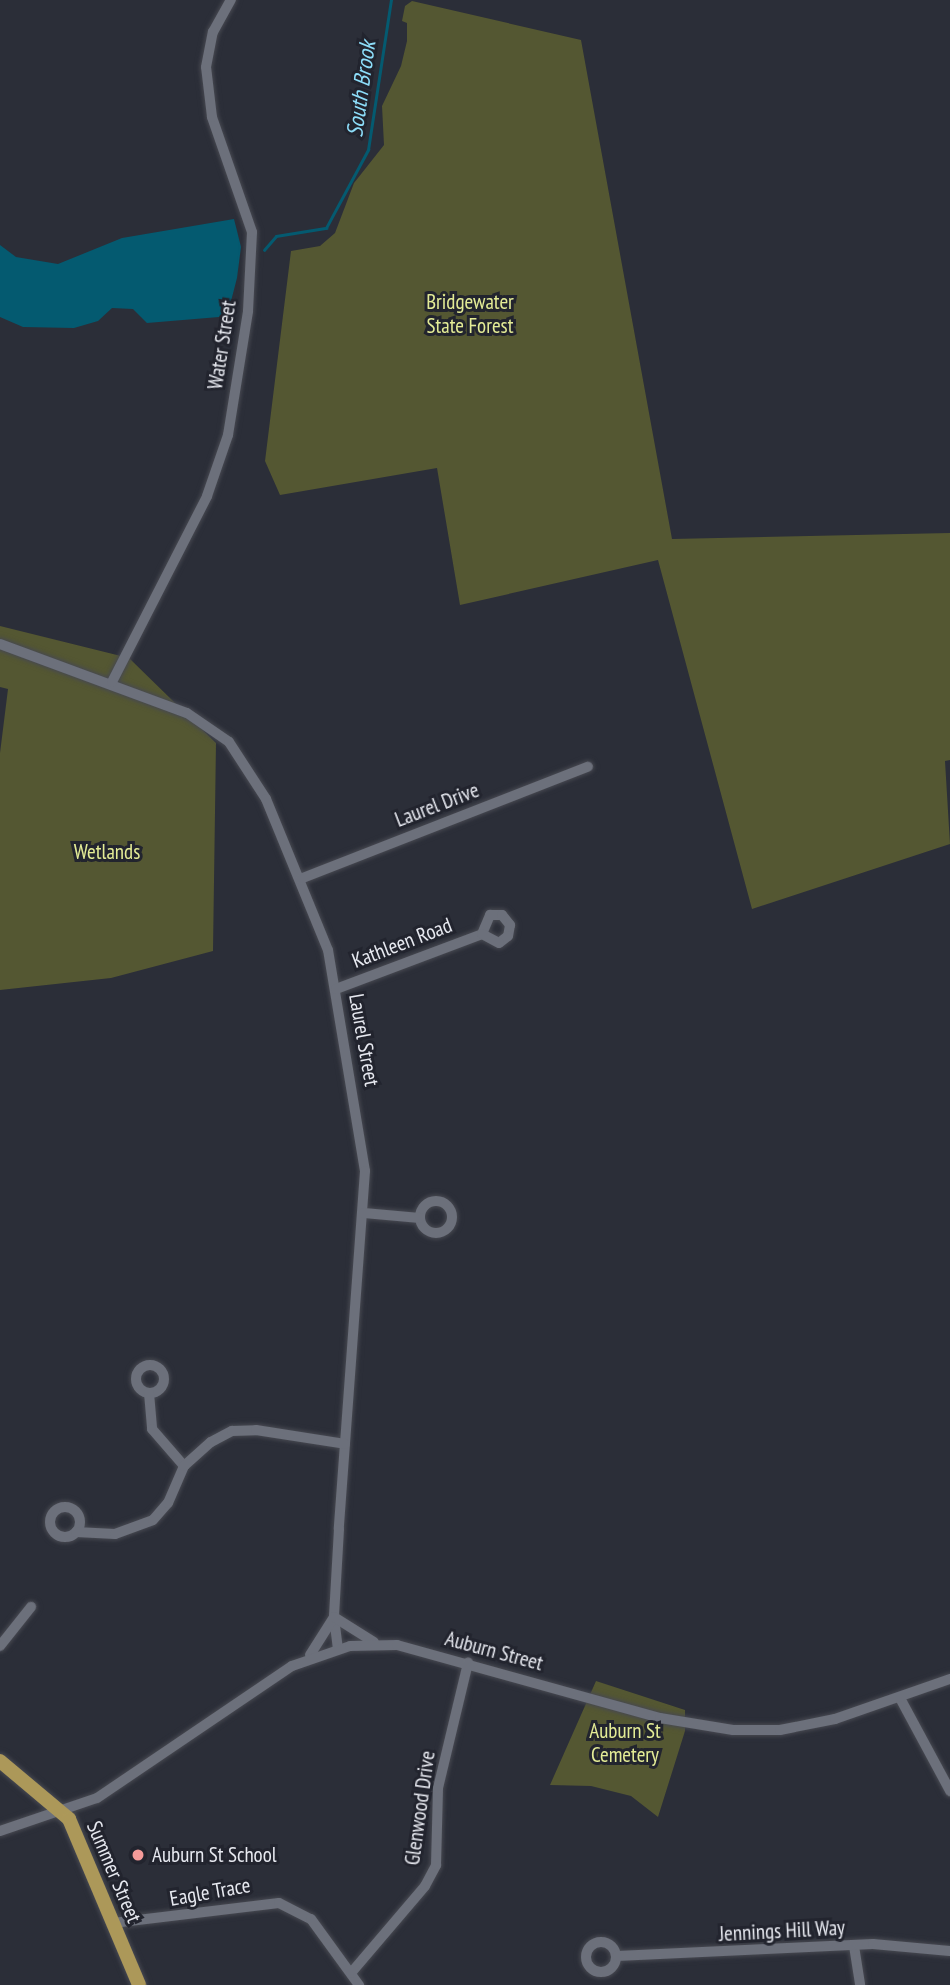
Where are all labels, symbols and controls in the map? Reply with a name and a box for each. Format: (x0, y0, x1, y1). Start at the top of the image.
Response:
water label: South Brook (341, 39, 381, 139)
park label: Bridgewater State Forest (426, 289, 514, 339)
street label: Water Street (203, 299, 241, 391)
street label: Laurel Drive (391, 777, 483, 833)
park label: Wetlands (74, 839, 140, 865)
street label: Kathleen Road (349, 912, 455, 974)
street label: Laurel Street (344, 992, 384, 1088)
street label: Auburn Street (442, 1626, 546, 1676)
park label: Auburn St Cemetery (589, 1718, 661, 1768)
street label: Glenwood Drive (400, 1749, 440, 1867)
street label: Summer Street (81, 1817, 147, 1927)
place label: Auburn St School (152, 1842, 277, 1868)
marker: Auburn St School (130, 1847, 146, 1863)
street label: Eagle Trace (167, 1872, 253, 1912)
street label: Jennings Hill Way (718, 1915, 846, 1947)

